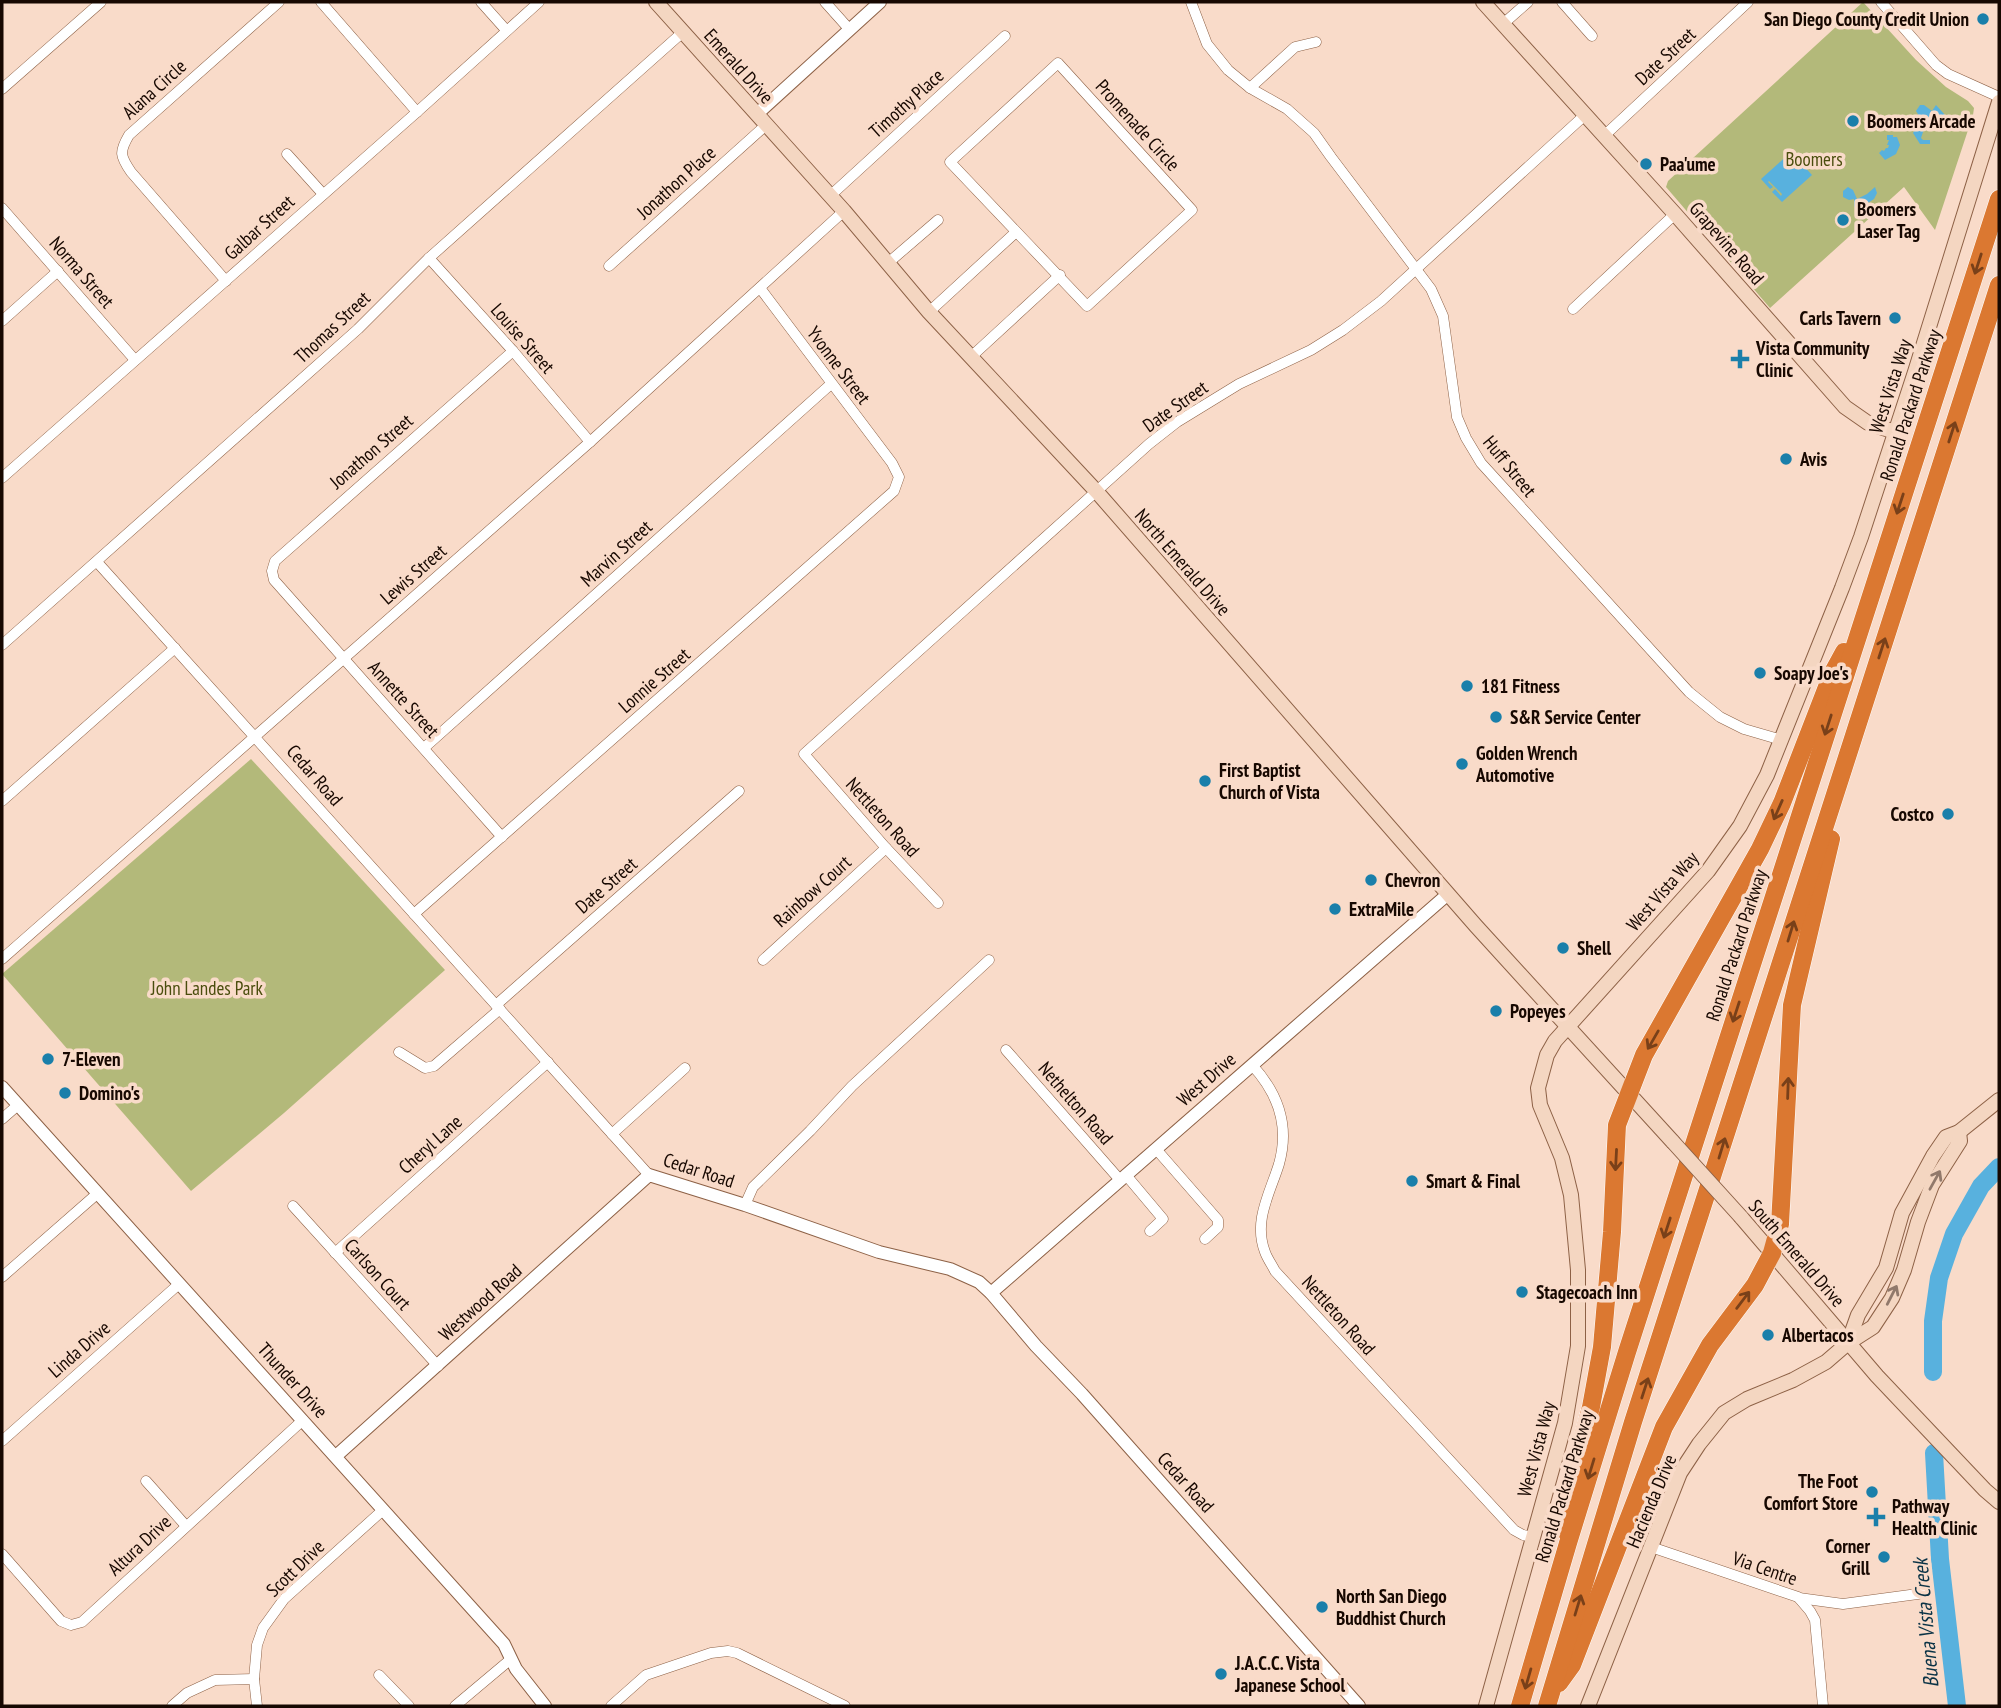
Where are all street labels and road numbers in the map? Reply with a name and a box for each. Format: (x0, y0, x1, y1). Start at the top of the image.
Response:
street label: Date Street (1630, 22, 1701, 90)
street label: Emerald Drive (699, 24, 779, 108)
street label: Alana Circle (117, 54, 191, 124)
street label: Timothy Place (864, 63, 948, 143)
street label: Promenade Circle (1091, 74, 1185, 176)
street label: Jonathon Place (631, 140, 720, 224)
street label: Galbar Street (219, 189, 299, 265)
street label: Grapevine Road (1684, 197, 1770, 289)
street label: Norma Street (44, 231, 120, 313)
street label: Thomas Street (289, 285, 375, 368)
street label: Louise Street (486, 298, 561, 379)
street label: Yvonne Street (802, 321, 877, 409)
street label: Ronald Packard Parkway (1874, 325, 1946, 484)
street label: West Vista Way (1863, 335, 1917, 436)
street label: Date Street (1138, 375, 1213, 437)
street label: Jonathon Street (324, 408, 418, 494)
street label: Huff Street (1478, 431, 1542, 502)
street label: North Emerald Drive (1130, 504, 1236, 621)
street label: Marvin Street (575, 514, 657, 591)
street label: Lewis Street (375, 538, 452, 609)
street label: Lonnie Street (613, 642, 695, 718)
street label: Annette Street (363, 656, 445, 743)
street label: Cedar Road (282, 739, 348, 811)
street label: Nettleton Road (841, 772, 925, 862)
street label: West Vista Way (1621, 846, 1704, 936)
street label: Rainbow Court (768, 849, 856, 932)
street label: Date Street (570, 851, 642, 918)
street label: Ronald Packard Parkway (1700, 865, 1772, 1024)
street label: West Drive (1172, 1047, 1240, 1111)
street label: Nethelton Road (1033, 1057, 1119, 1149)
street label: Cheryl Lane (393, 1109, 467, 1179)
street label: Cedar Road (660, 1147, 738, 1193)
street label: South Emerald Drive (1744, 1194, 1850, 1312)
street label: Carlson Court (340, 1233, 417, 1315)
street label: Westwood Road (433, 1258, 527, 1346)
street label: Nettleton Road (1297, 1270, 1381, 1360)
street label: Linda Drive (43, 1315, 115, 1383)
street label: Thunder Drive (253, 1337, 333, 1423)
street label: West Vista Way (1512, 1398, 1560, 1499)
street label: Ronald Packard Parkway (1529, 1406, 1599, 1565)
street label: Cedar Road (1152, 1447, 1220, 1517)
street label: Hacienda Drive (1621, 1451, 1681, 1551)
street label: Altura Drive (102, 1509, 176, 1580)
street label: Scott Drive (261, 1534, 329, 1602)
street label: Via Centre (1728, 1545, 1801, 1590)

